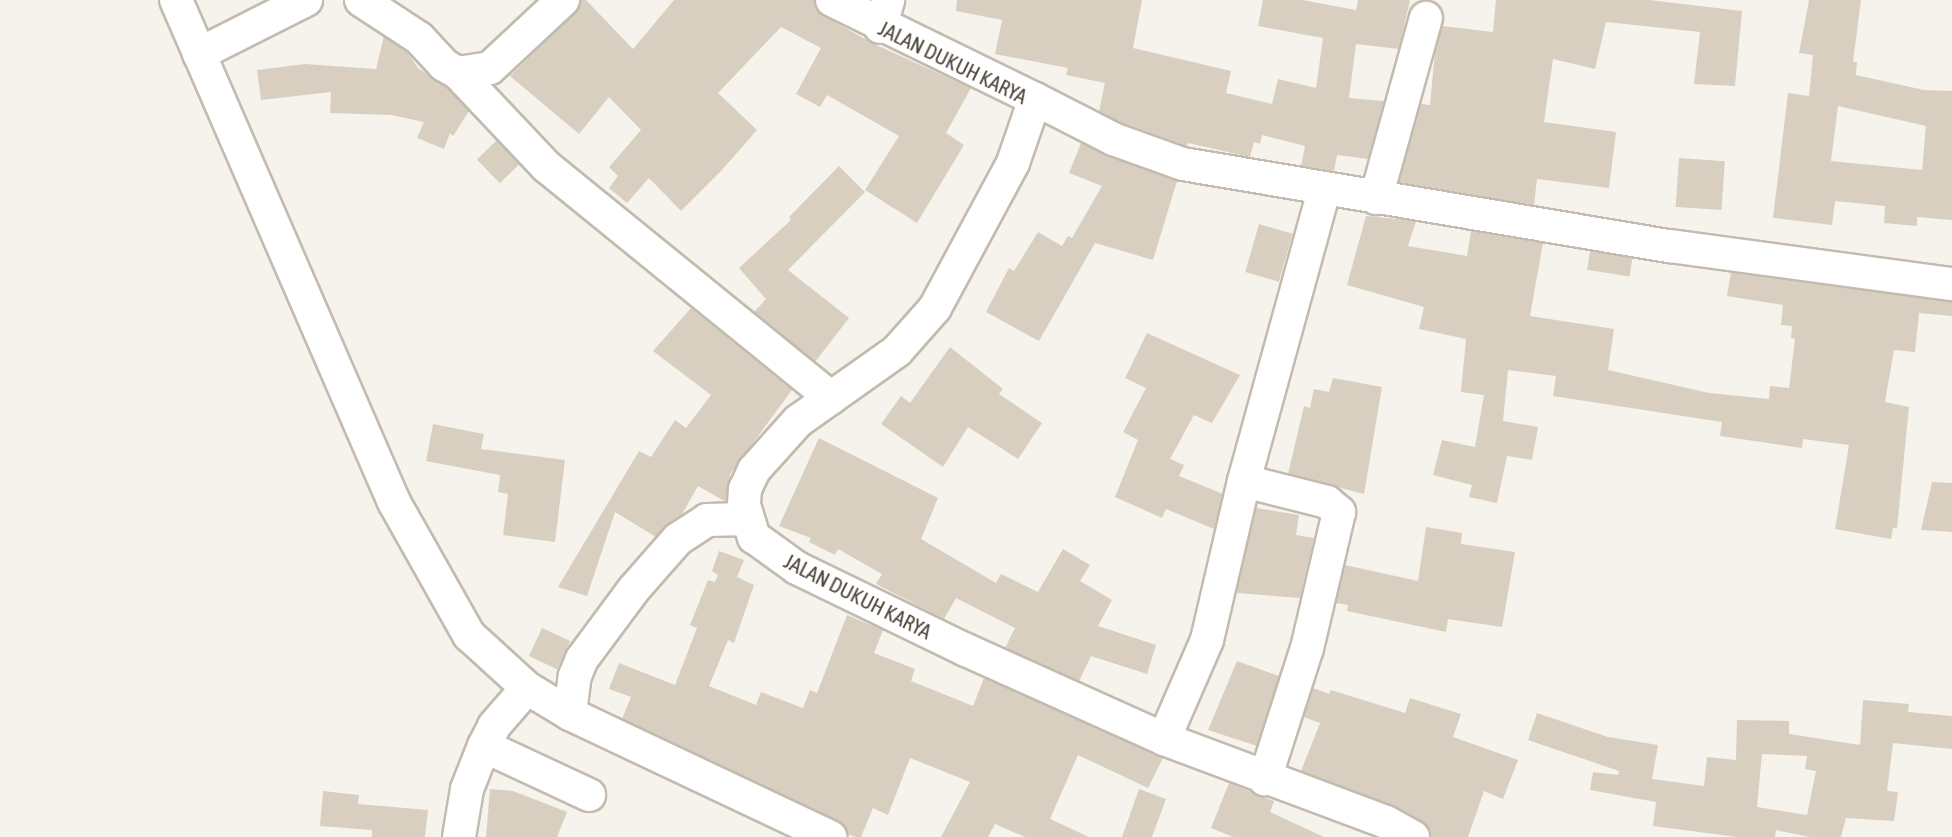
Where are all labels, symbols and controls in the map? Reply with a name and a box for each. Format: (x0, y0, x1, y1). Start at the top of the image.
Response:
street label: JALAN DUKUH KARYA (875, 15, 1031, 109)
street label: JALAN DUKUH KARYA (780, 548, 936, 644)

